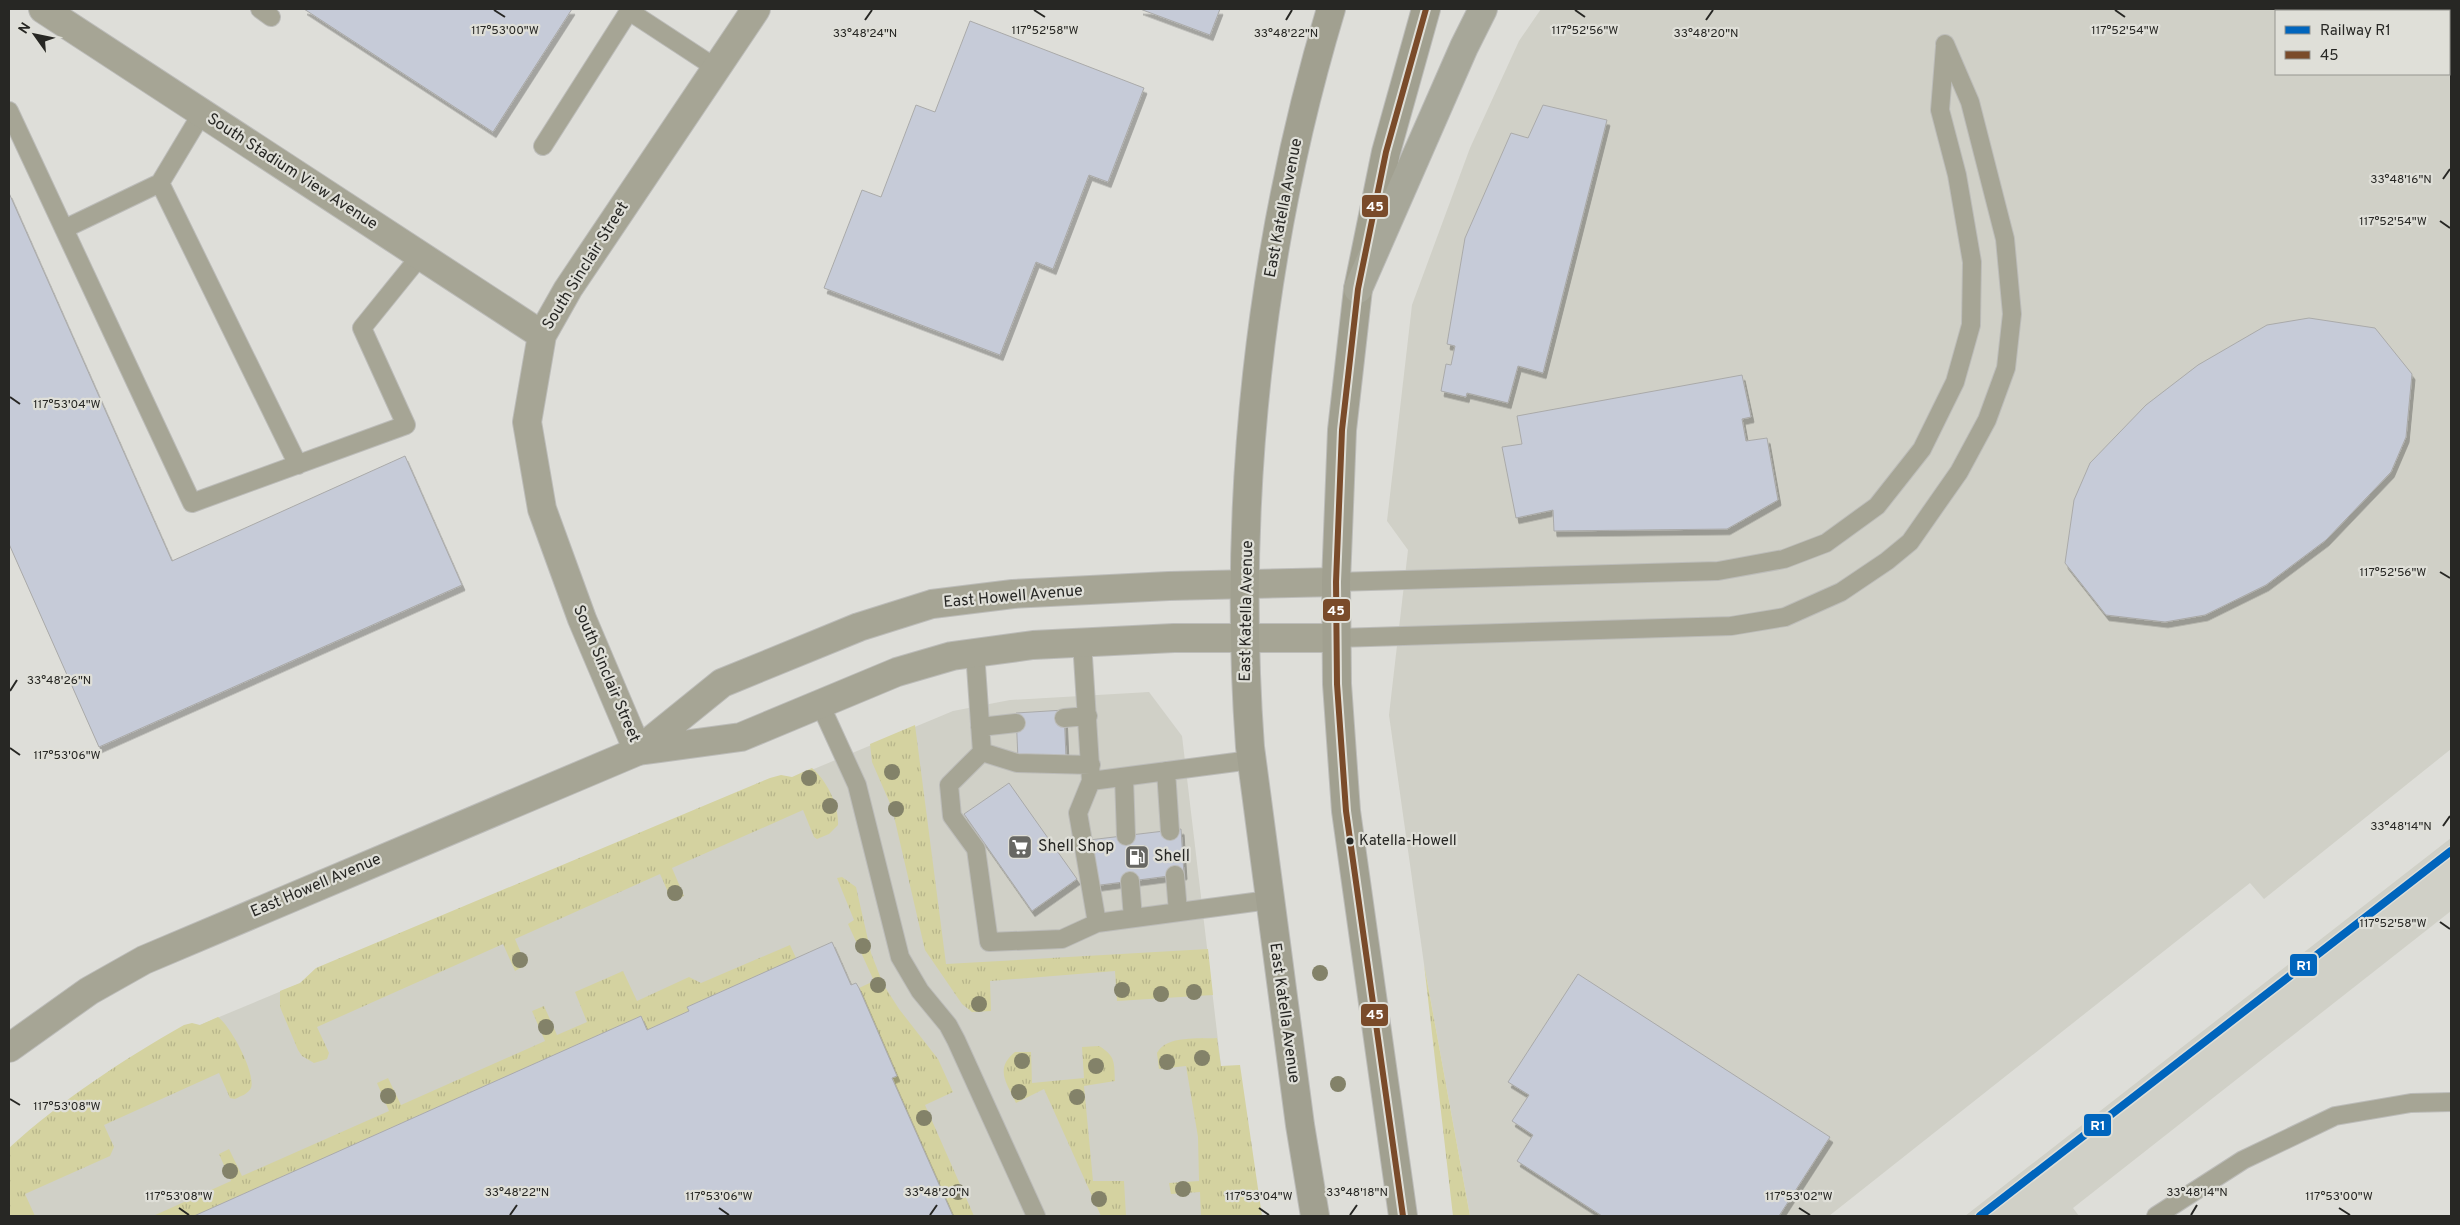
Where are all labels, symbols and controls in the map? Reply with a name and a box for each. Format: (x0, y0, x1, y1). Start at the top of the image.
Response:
north arrow (10, 10, 60, 60)
legend (2275, 10, 2450, 75)
text: N (15, 20, 35, 38)
text: Railway R1 (2320, 22, 2391, 41)
text: 117°53'00"W (471, 23, 539, 39)
text: 117°52'58"W (1011, 23, 1079, 39)
text: 117°52'56"W (1552, 23, 1618, 39)
text: 117°52'54"W (2091, 23, 2159, 39)
text: 33°48'24"N (833, 26, 897, 42)
text: 33°48'22"N (1254, 26, 1318, 42)
text: 33°48'20"N (1673, 26, 1739, 42)
text: 45 (2320, 47, 2339, 66)
street label: South Stadium View Avenue (203, 109, 381, 235)
street label: East Katella Avenue (1261, 137, 1307, 279)
text: 33°48'16"N (2370, 172, 2432, 188)
line badge: 45 (1361, 194, 1389, 218)
street label: South Sinclair Street (538, 198, 634, 334)
text: 45 (1366, 199, 1384, 216)
text: 117°52'54"W (2359, 214, 2427, 230)
text: 117°53'04"W (33, 397, 101, 413)
street label: East Katella Avenue (1236, 540, 1258, 682)
text: 117°52'56"W (2360, 565, 2426, 581)
street label: East Howell Avenue (942, 581, 1084, 613)
line badge: 45 (1322, 598, 1351, 622)
street label: South Sinclair Street (568, 602, 644, 746)
text: 45 (1327, 603, 1345, 620)
text: 33°48'26"N (27, 673, 91, 689)
text: 117°53'06"W (33, 748, 101, 764)
text: 33°48'14"N (2370, 819, 2432, 835)
place label: Katella-Howell (1359, 832, 1457, 851)
supermarket icon: Shell Shop (1007, 834, 1033, 860)
marker: Katella-Howell (1345, 836, 1355, 846)
place label: Shell Shop (1038, 837, 1114, 857)
fuel station icon: Shell (1124, 844, 1150, 870)
place label: Shell (1154, 847, 1190, 867)
street label: East Howell Avenue (248, 849, 384, 923)
text: 117°52'58"W (2359, 916, 2427, 932)
street label: East Katella Avenue (1264, 942, 1304, 1084)
line badge: R1 (2289, 953, 2318, 977)
text: R1 (2296, 958, 2312, 975)
line badge: 45 (1360, 1003, 1389, 1027)
text: 45 (1366, 1007, 1384, 1024)
text: 117°53'08"W (33, 1099, 101, 1115)
line badge: R1 (2083, 1113, 2112, 1137)
text: R1 (2090, 1118, 2106, 1135)
text: 33°48'22"N (485, 1185, 549, 1201)
text: 33°48'20"N (904, 1185, 970, 1201)
text: 33°48'18"N (1326, 1185, 1388, 1201)
text: 33°48'14"N (2166, 1185, 2228, 1201)
text: 117°53'08"W (145, 1189, 213, 1205)
text: 117°53'06"W (685, 1189, 753, 1205)
text: 117°53'04"W (1225, 1189, 1293, 1205)
text: 117°53'02"W (1765, 1189, 1833, 1205)
text: 117°53'00"W (2305, 1189, 2373, 1205)

